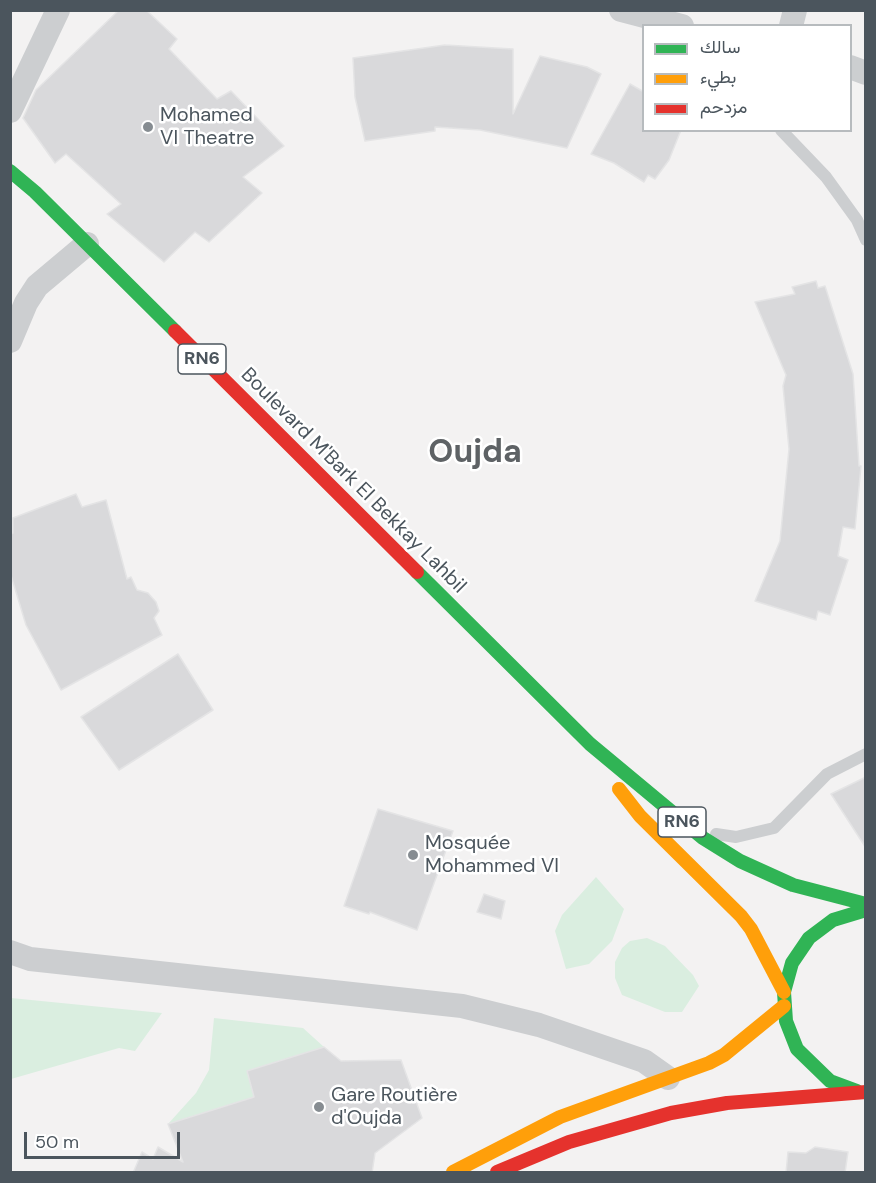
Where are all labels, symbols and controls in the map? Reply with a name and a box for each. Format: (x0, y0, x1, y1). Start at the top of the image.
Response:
legend (642, 24, 852, 132)
text: سالك (700, 35, 740, 59)
text: بطيء (700, 65, 736, 89)
text: مزدحم (700, 95, 747, 119)
place label: Mohamed VI Theatre (160, 104, 254, 151)
marker: Mohamed VI Theatre (141, 120, 155, 134)
road number: RN6 (178, 344, 226, 374)
street label: Boulevard M'Bark El Bekkay Lahbil (235, 363, 471, 599)
district label: Oujda (428, 435, 522, 473)
road number: RN6 (658, 807, 706, 837)
place label: Mosquée Mohammed VI (425, 832, 559, 879)
marker: Mosquée Mohammed VI (406, 848, 420, 862)
place label: Gare Routière d'Oujda (331, 1084, 458, 1131)
marker: Gare Routière d'Oujda (312, 1100, 326, 1114)
scale bar (27, 1120, 183, 1158)
text: 50 m (35, 1130, 79, 1154)

